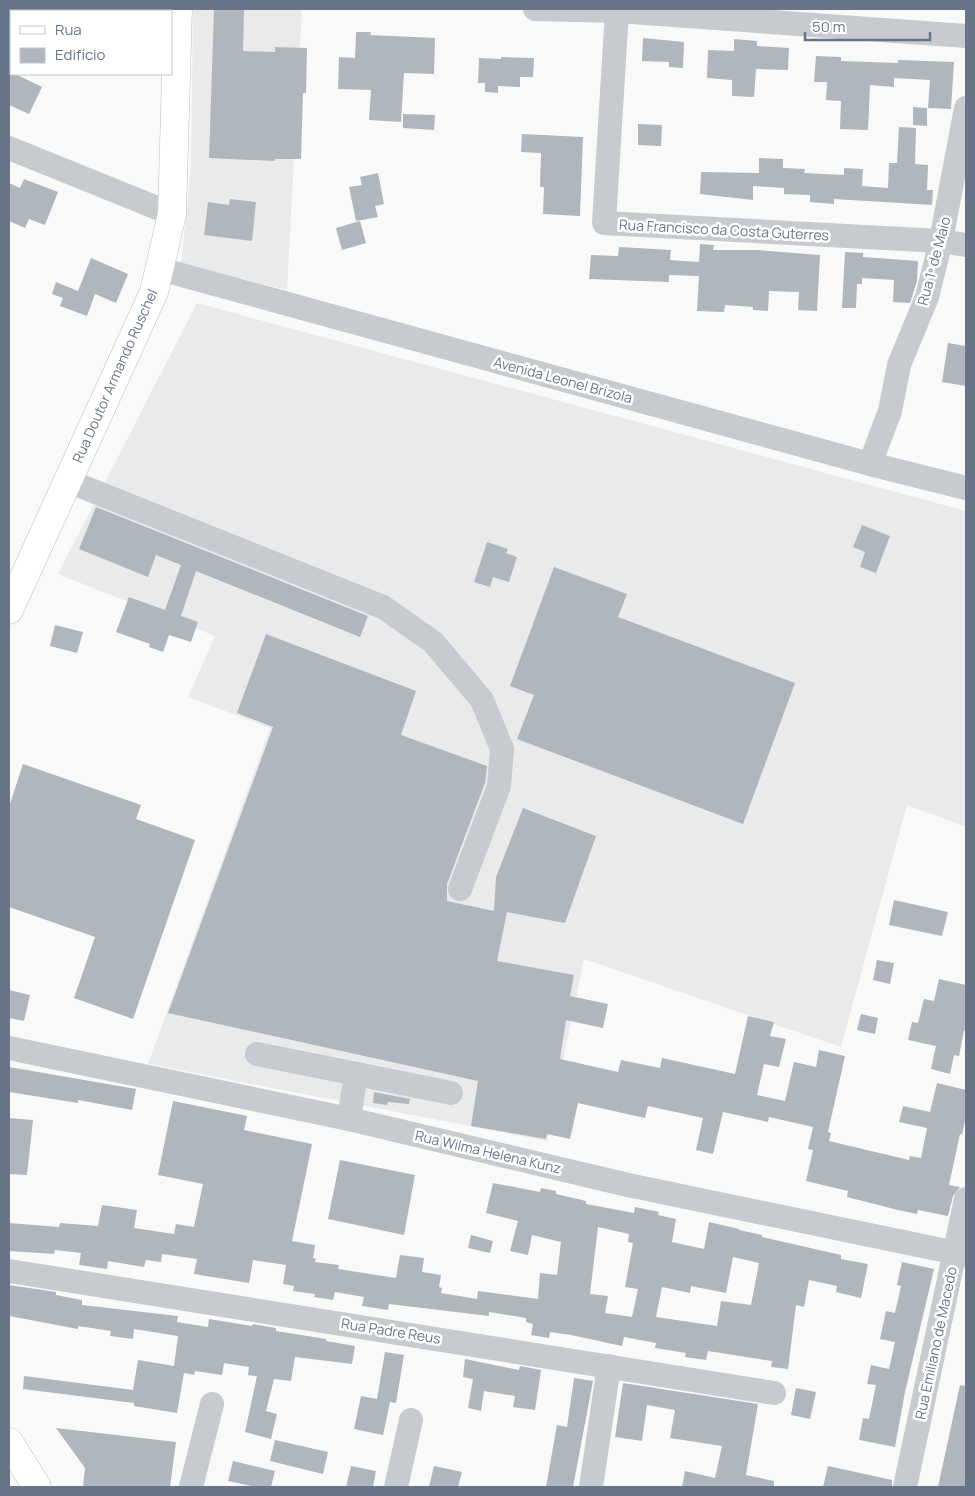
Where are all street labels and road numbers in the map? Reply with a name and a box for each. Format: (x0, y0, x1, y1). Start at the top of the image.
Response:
street label: Rua 1º de Maio (913, 214, 954, 307)
street label: Rua Francisco da Costa Guterres (619, 215, 829, 244)
street label: Rua Doutor Armando Ruschel (68, 286, 162, 466)
street label: Avenida Leonel Brizola (492, 352, 635, 407)
street label: Rua Wilma Helena Kunz (413, 1125, 563, 1178)
street label: Rua Emiliano de Macedo (910, 1265, 961, 1421)
street label: Rua Padre Reus (340, 1313, 442, 1348)

